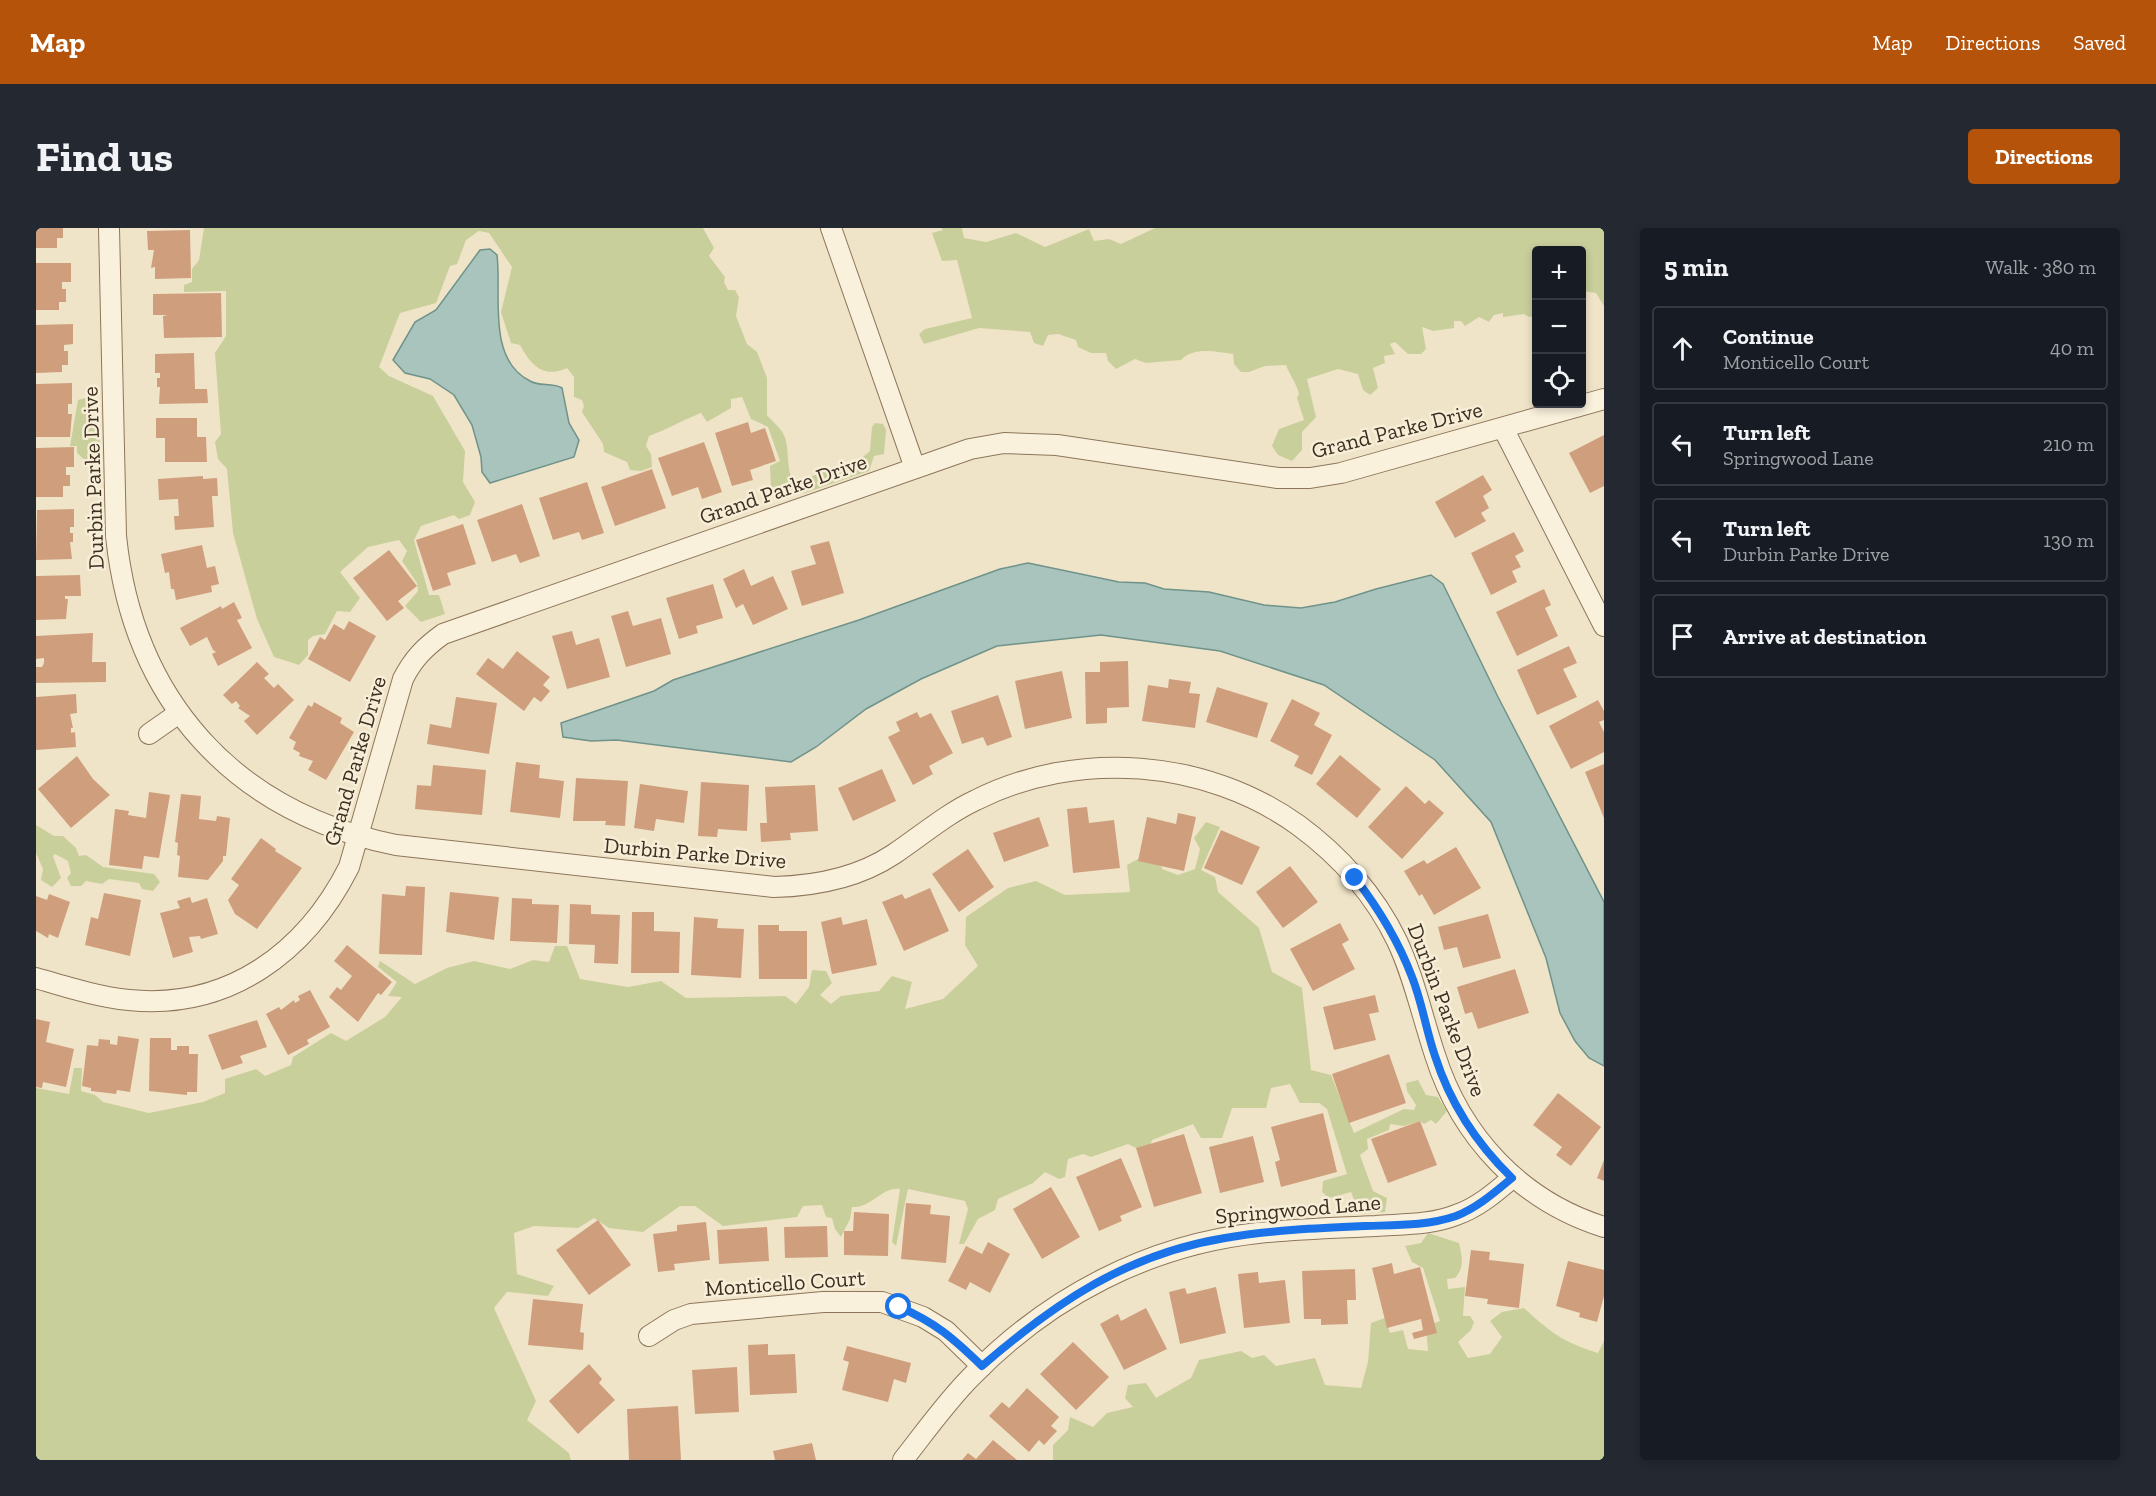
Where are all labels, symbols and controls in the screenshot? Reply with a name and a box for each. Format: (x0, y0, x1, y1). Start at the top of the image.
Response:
text: Map (30, 26, 85, 59)
text: Map (1873, 30, 1913, 55)
text: Directions (1946, 30, 2040, 55)
text: Saved (2073, 30, 2126, 55)
button: Directions (1968, 129, 2120, 184)
text: Find us (36, 131, 173, 182)
map controls (1532, 246, 1586, 408)
button: + (1532, 246, 1586, 300)
text: 5 min (1664, 251, 1728, 283)
text: Walk · 380 m (1986, 255, 2096, 279)
button: − (1532, 300, 1586, 354)
text: Continue (1723, 323, 1814, 350)
icon: ahead (1666, 332, 1699, 365)
text: 40 m (2050, 336, 2094, 360)
text: Monticello Court (1723, 350, 1869, 374)
button: locate (1532, 354, 1586, 408)
street label: Durbin Parke Drive (76, 386, 110, 570)
street label: Grand Parke Drive (1309, 396, 1485, 464)
text: Turn left (1723, 419, 1810, 446)
icon: left (1666, 428, 1699, 461)
text: 210 m (2043, 432, 2094, 456)
text: Springwood Lane (1723, 446, 1874, 470)
street label: Grand Parke Drive (696, 448, 870, 530)
text: Turn left (1723, 515, 1810, 542)
icon: left (1666, 524, 1699, 557)
text: 130 m (2043, 528, 2094, 552)
text: Durbin Parke Drive (1723, 542, 1889, 566)
icon: arrive (1666, 620, 1699, 653)
text: Arrive at destination (1723, 623, 1926, 650)
street label: Grand Parke Drive (318, 673, 392, 849)
street label: Durbin Parke Drive (603, 832, 787, 874)
route end (1341, 864, 1367, 890)
street label: Durbin Parke Drive (1402, 920, 1492, 1100)
street label: Springwood Lane (1214, 1188, 1382, 1230)
street label: Monticello Court (704, 1264, 867, 1302)
route start (885, 1293, 911, 1319)

